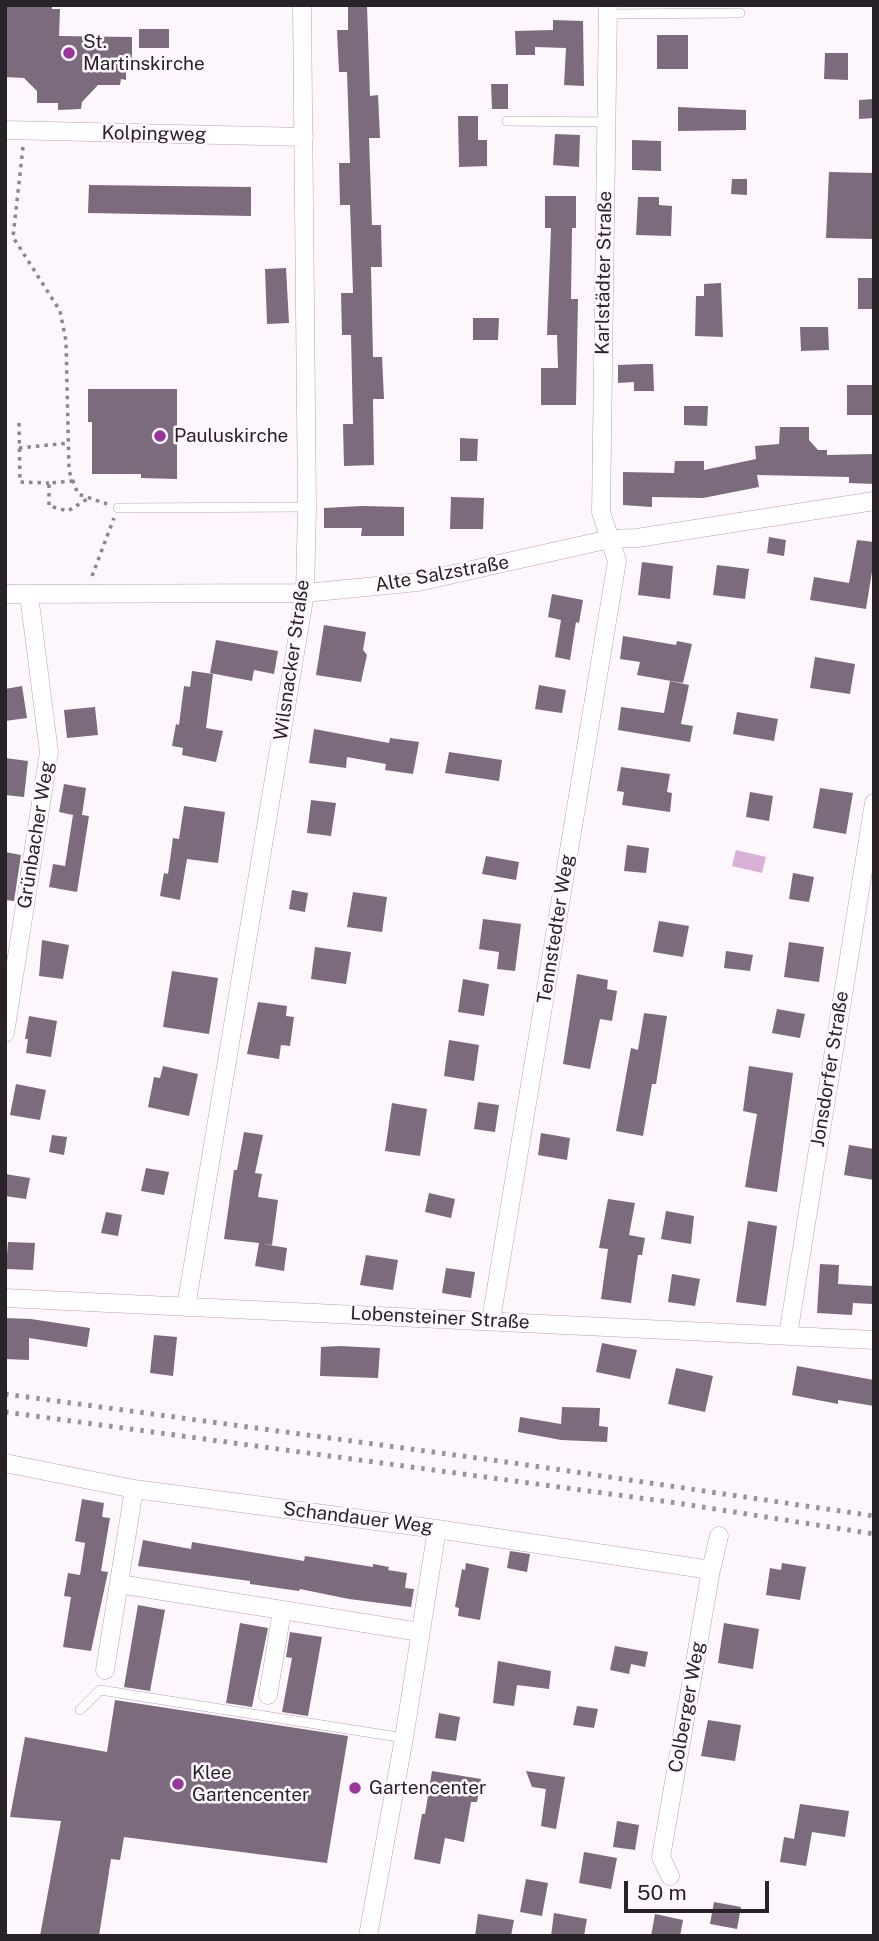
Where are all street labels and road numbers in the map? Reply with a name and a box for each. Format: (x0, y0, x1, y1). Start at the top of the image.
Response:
street label: Kolpingweg (101, 122, 207, 146)
street label: Karlstädter Straße (591, 191, 617, 355)
street label: Alte Salzstraße (373, 551, 511, 597)
street label: Wilsnacker Straße (269, 578, 315, 742)
street label: Grünbacher Weg (13, 760, 59, 910)
street label: Tennstedter Weg (533, 853, 579, 1005)
street label: Jonsdorfer Straße (806, 989, 854, 1149)
street label: Lobensteiner Straße (350, 1302, 530, 1334)
street label: Schandauer Weg (282, 1497, 434, 1539)
street label: Colberger Weg (664, 1640, 710, 1774)

